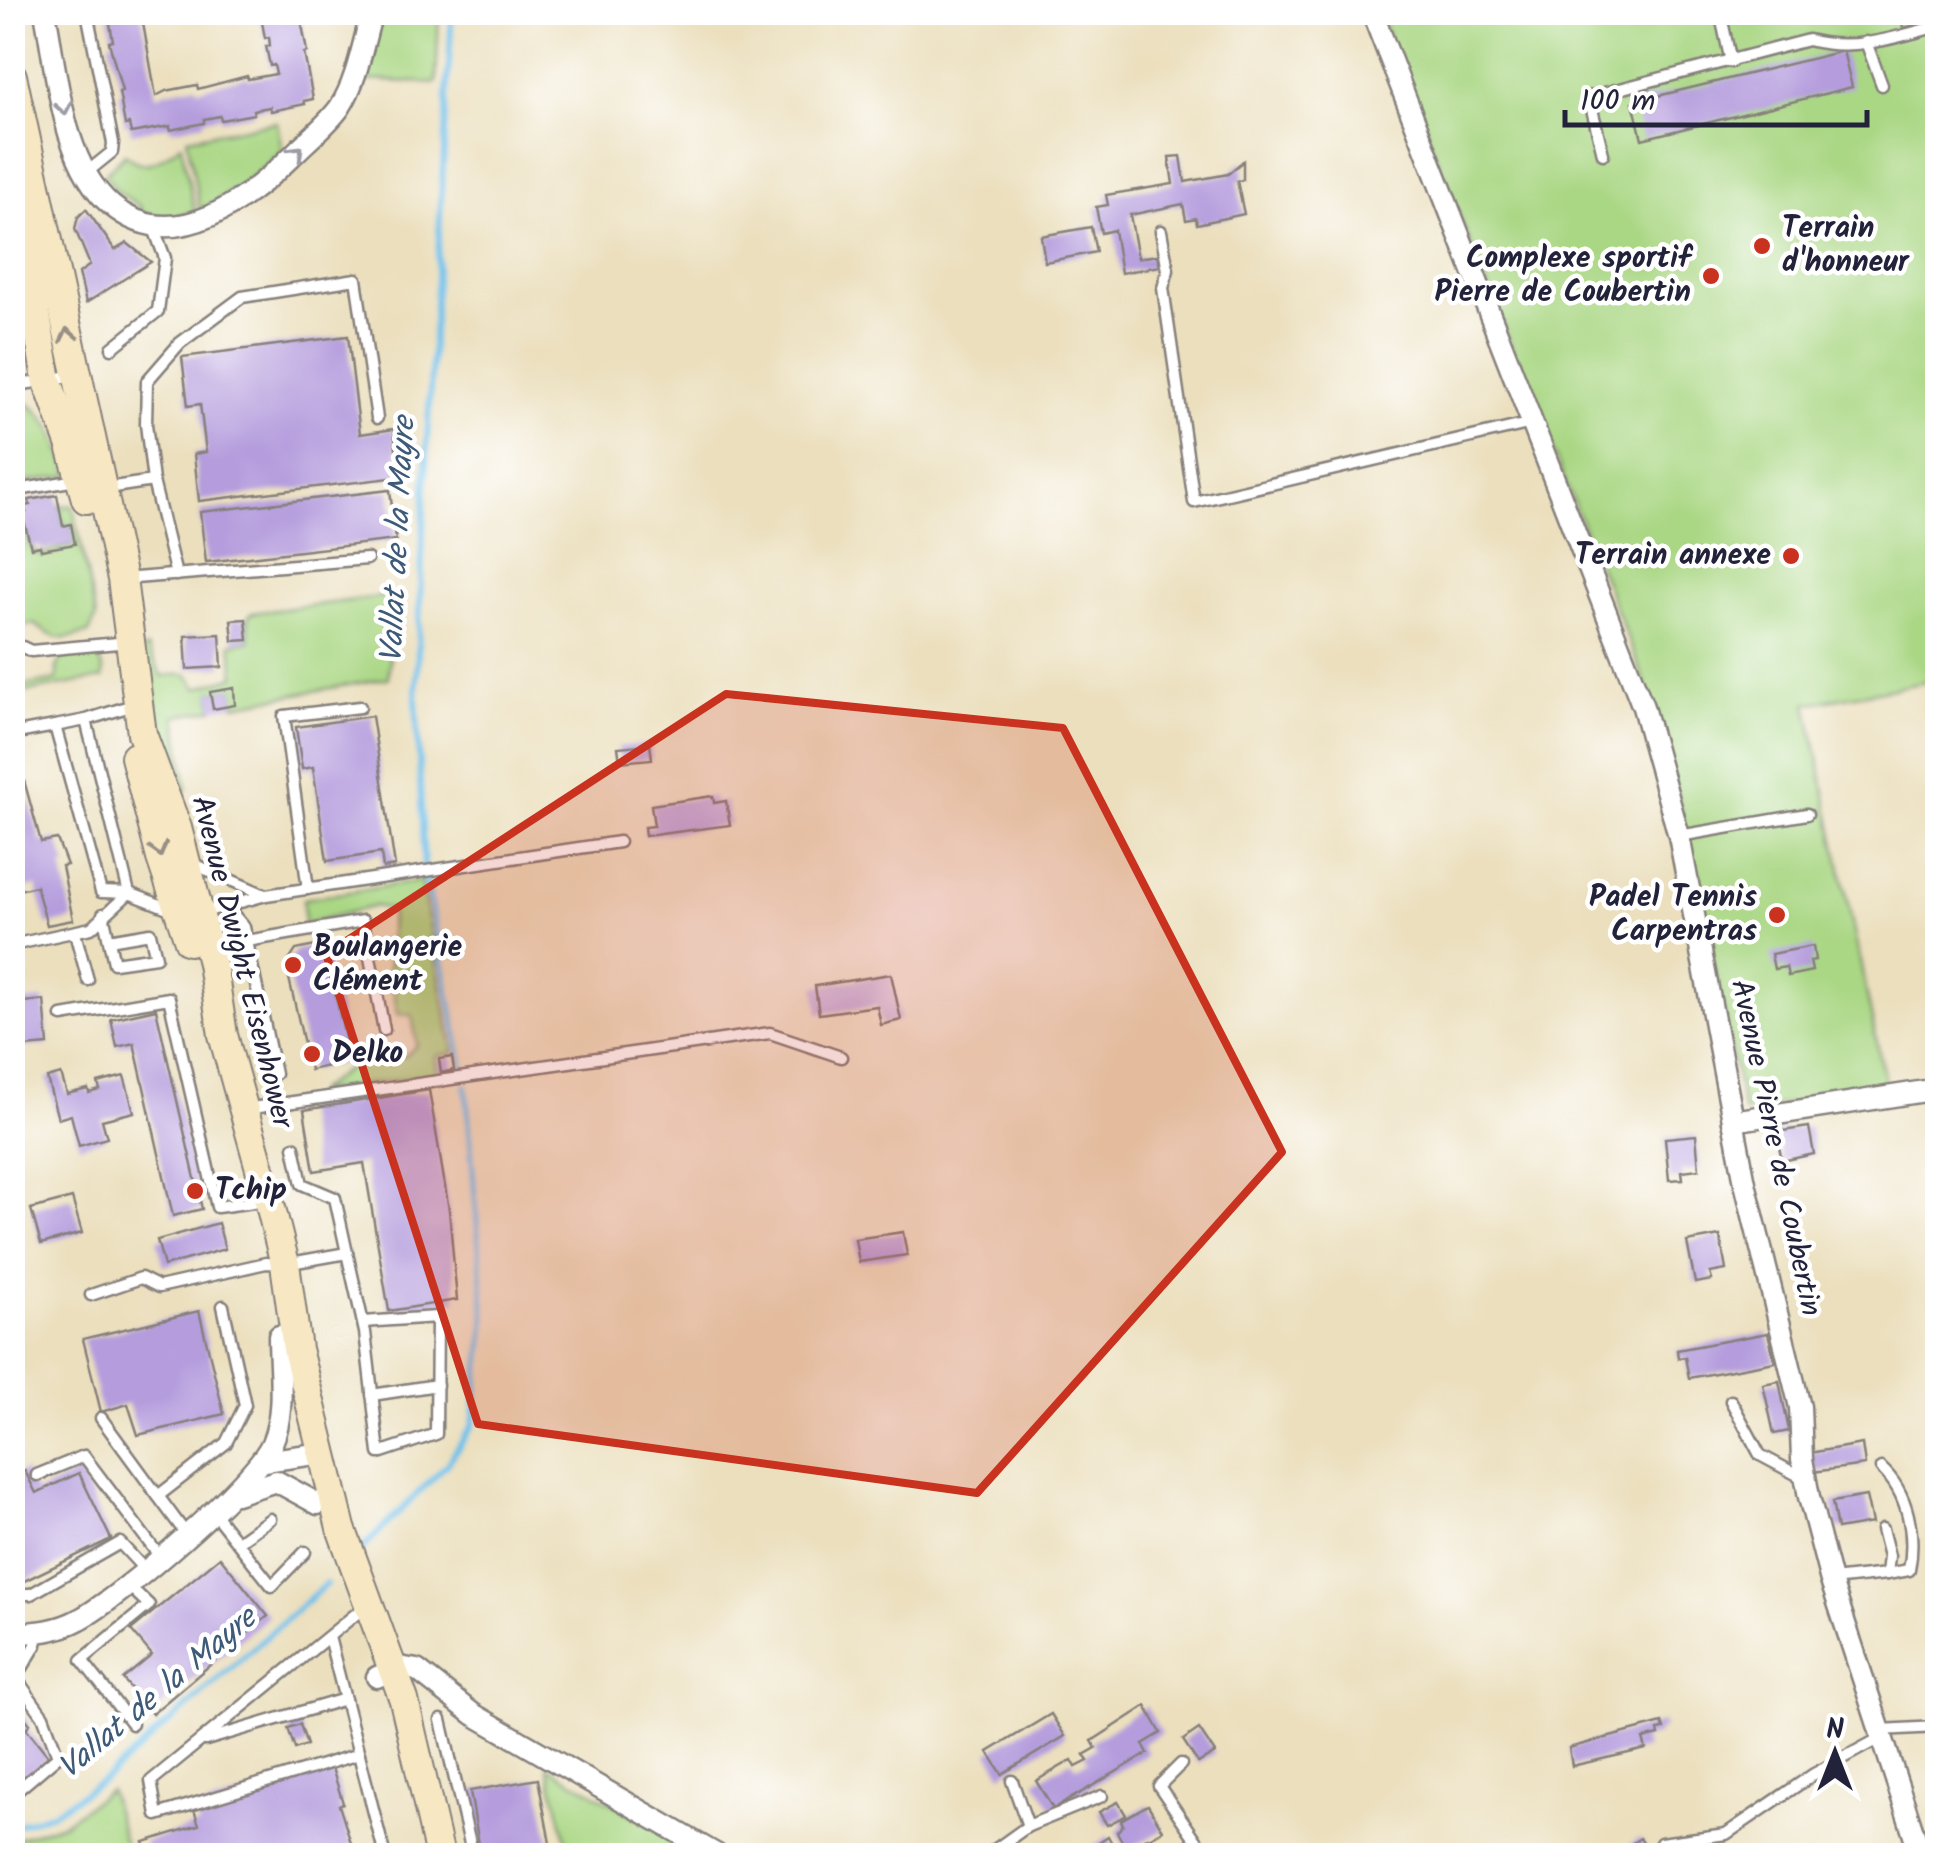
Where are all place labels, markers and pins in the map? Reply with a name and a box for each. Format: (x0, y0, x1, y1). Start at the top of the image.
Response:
place label: Terrain d'honneur (1782, 205, 1910, 287)
place label: Complexe sportif Pierre de Coubertin (1435, 235, 1694, 317)
marker: Terrain d'honneur (1751, 235, 1773, 257)
marker: Complexe sportif Pierre de Coubertin (1700, 265, 1722, 287)
place label: Terrain annexe (1575, 532, 1771, 580)
marker: Terrain annexe (1780, 545, 1802, 567)
place label: Padel Tennis Carpentras (1589, 874, 1757, 956)
marker: Padel Tennis Carpentras (1766, 904, 1788, 926)
place label: Boulangerie Clément (313, 924, 463, 1006)
marker: Boulangerie Clément (282, 954, 304, 976)
place label: Delko (332, 1030, 403, 1078)
marker: Delko (301, 1043, 323, 1065)
place label: Tchip (215, 1167, 287, 1215)
marker: Tchip (184, 1180, 206, 1202)

